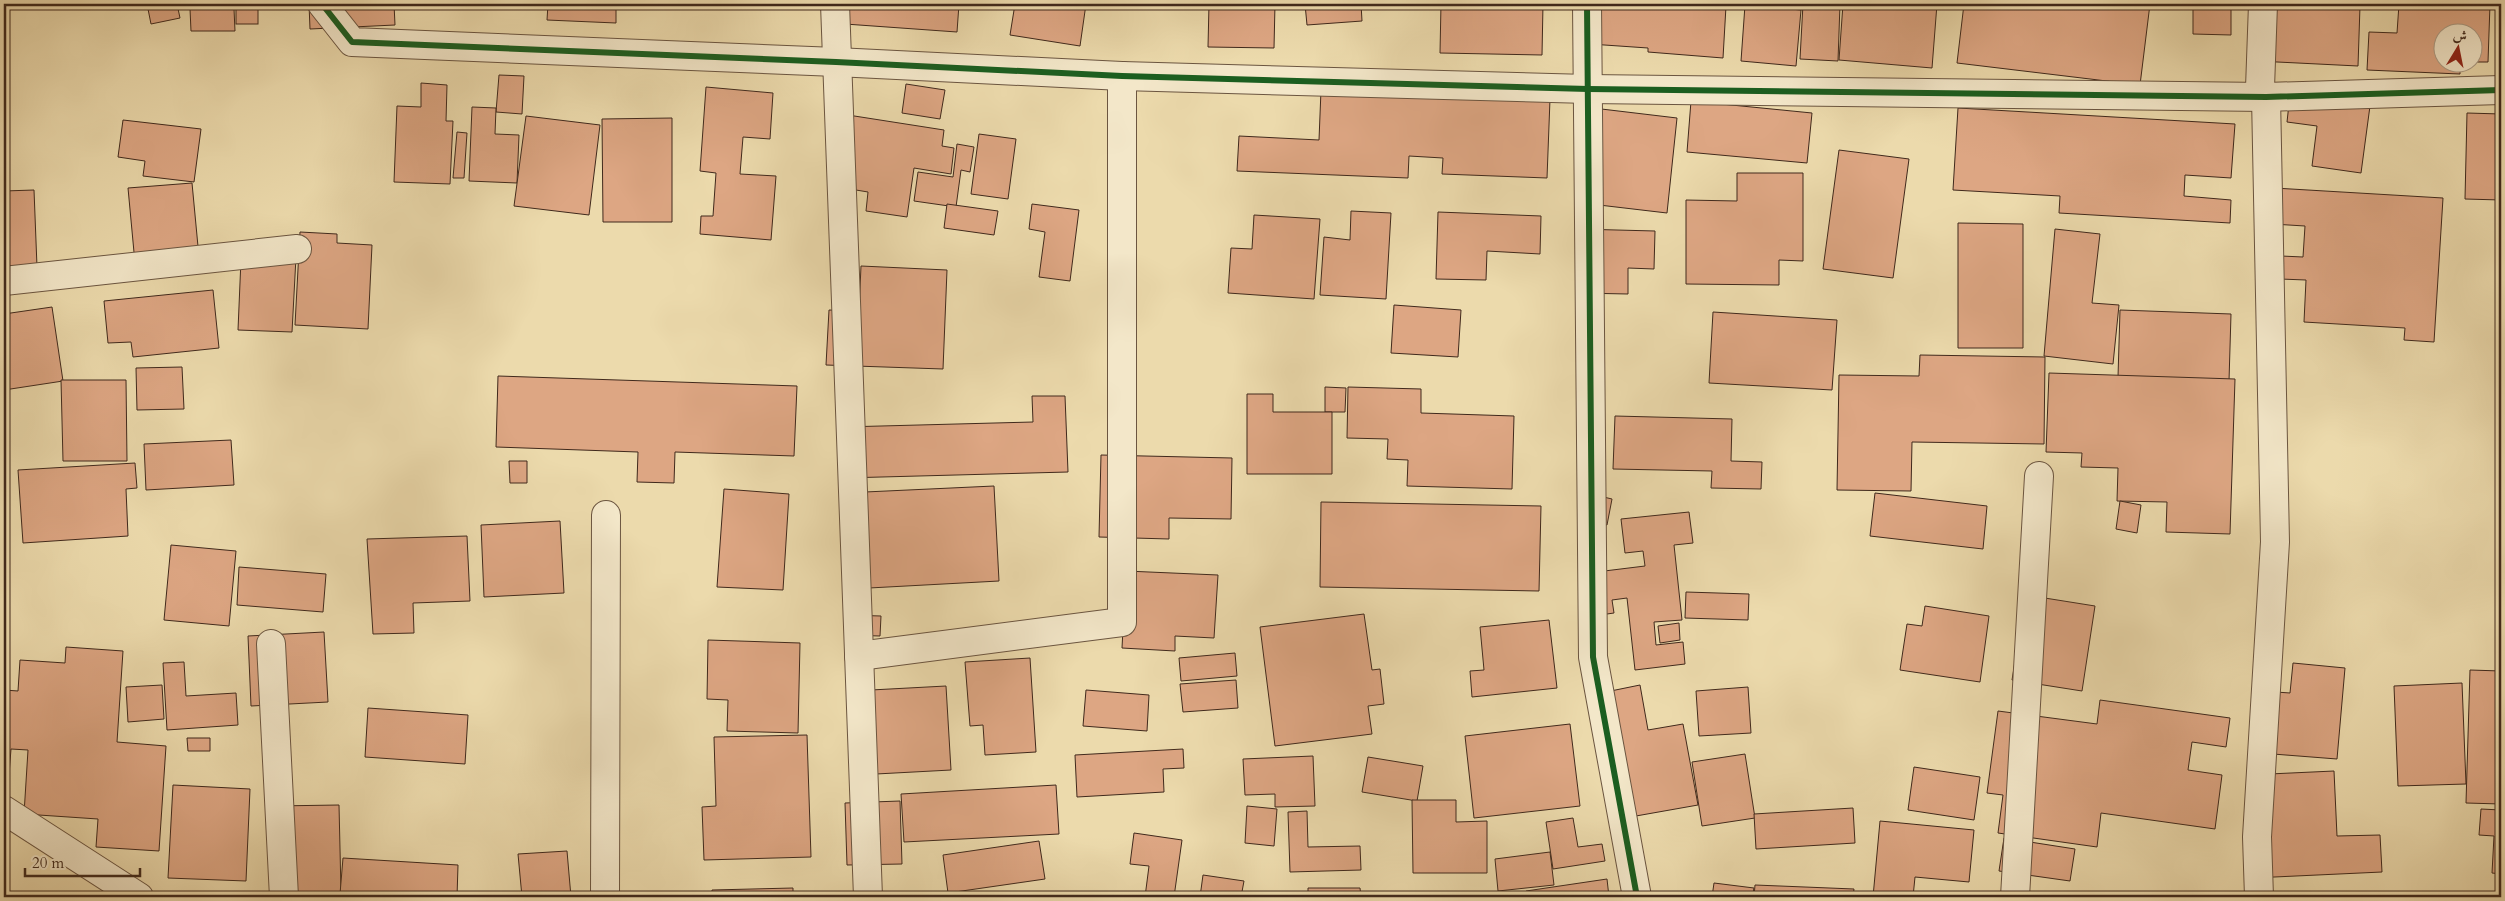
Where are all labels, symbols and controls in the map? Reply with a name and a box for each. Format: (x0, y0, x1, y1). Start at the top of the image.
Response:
north arrow (2432, 22, 2482, 72)
text: ش (2452, 25, 2469, 46)
scale bar (25, 846, 140, 878)
text: 20 m (32, 853, 64, 873)

